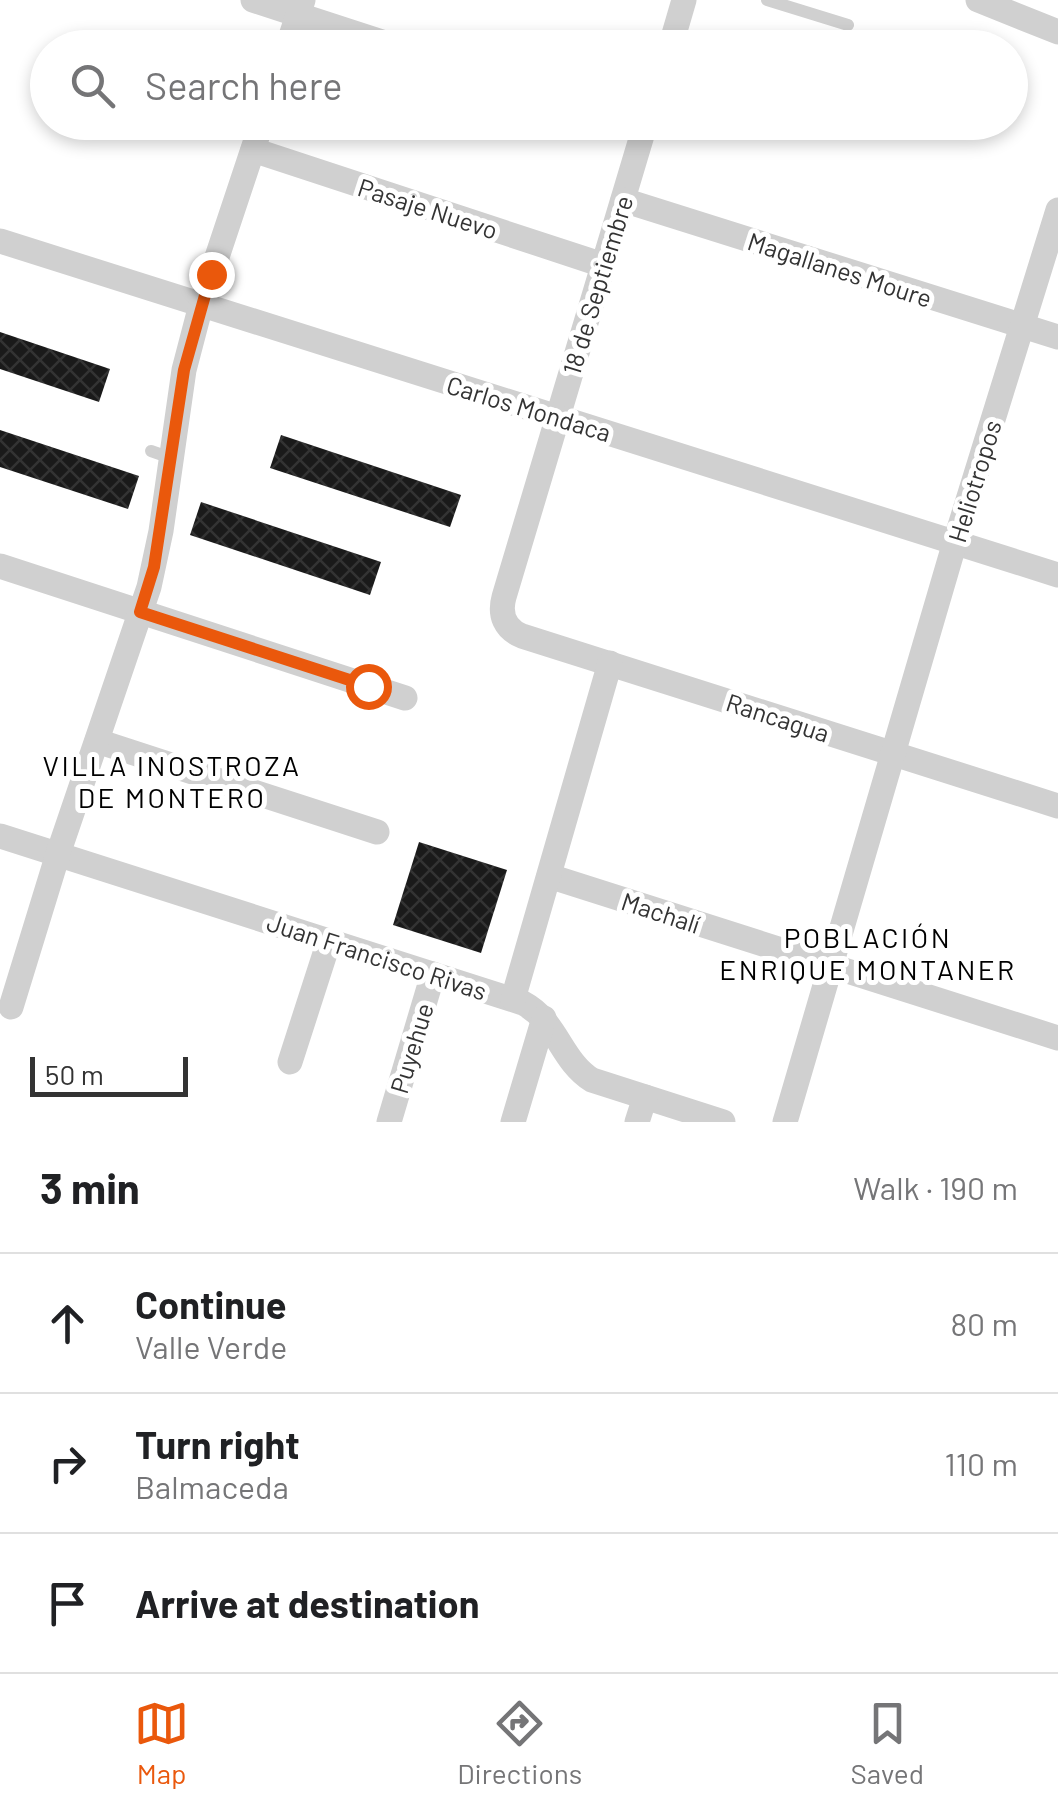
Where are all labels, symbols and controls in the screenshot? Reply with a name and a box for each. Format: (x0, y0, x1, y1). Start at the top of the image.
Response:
search box (30, 30, 1028, 140)
icon: search (65, 58, 120, 113)
text: Search here (145, 62, 343, 108)
street label: Pasaje Nuevo (354, 171, 502, 245)
street label: 18 de Septiembre (555, 192, 639, 378)
street label: Magallanes Moure (744, 225, 936, 313)
route end (189, 252, 235, 298)
street label: Carlos Mondaca (443, 369, 615, 447)
street label: Heliotropos (941, 416, 1007, 546)
route start (346, 664, 392, 710)
street label: Rancagua (723, 686, 833, 748)
district label: VILLA INOSTROZA DE MONTERO (42, 748, 302, 814)
street label: Machalí (618, 885, 704, 939)
street label: Juan Francisco Rivas (263, 906, 491, 1006)
district label: POBLACIÓN ENRIQUE MONTANER (719, 920, 1017, 986)
street label: Puyehue (383, 999, 439, 1097)
scale bar (30, 1052, 188, 1096)
text: 50 m (45, 1057, 104, 1091)
text: 3 min (40, 1162, 140, 1212)
text: Walk · 190 m (853, 1168, 1018, 1206)
text: Continue (135, 1281, 286, 1327)
icon: ahead (40, 1296, 95, 1351)
text: 80 m (950, 1304, 1018, 1342)
text: Valle Verde (135, 1327, 287, 1365)
text: Turn right (135, 1421, 300, 1467)
icon: right (40, 1436, 95, 1491)
text: 110 m (945, 1444, 1018, 1482)
text: Balmaceda (135, 1467, 289, 1505)
icon: arrive (40, 1576, 95, 1631)
text: Arrive at destination (135, 1580, 480, 1626)
tab: Map (134, 1696, 189, 1790)
tab: Directions (457, 1696, 582, 1790)
tab: Saved (850, 1696, 924, 1790)

